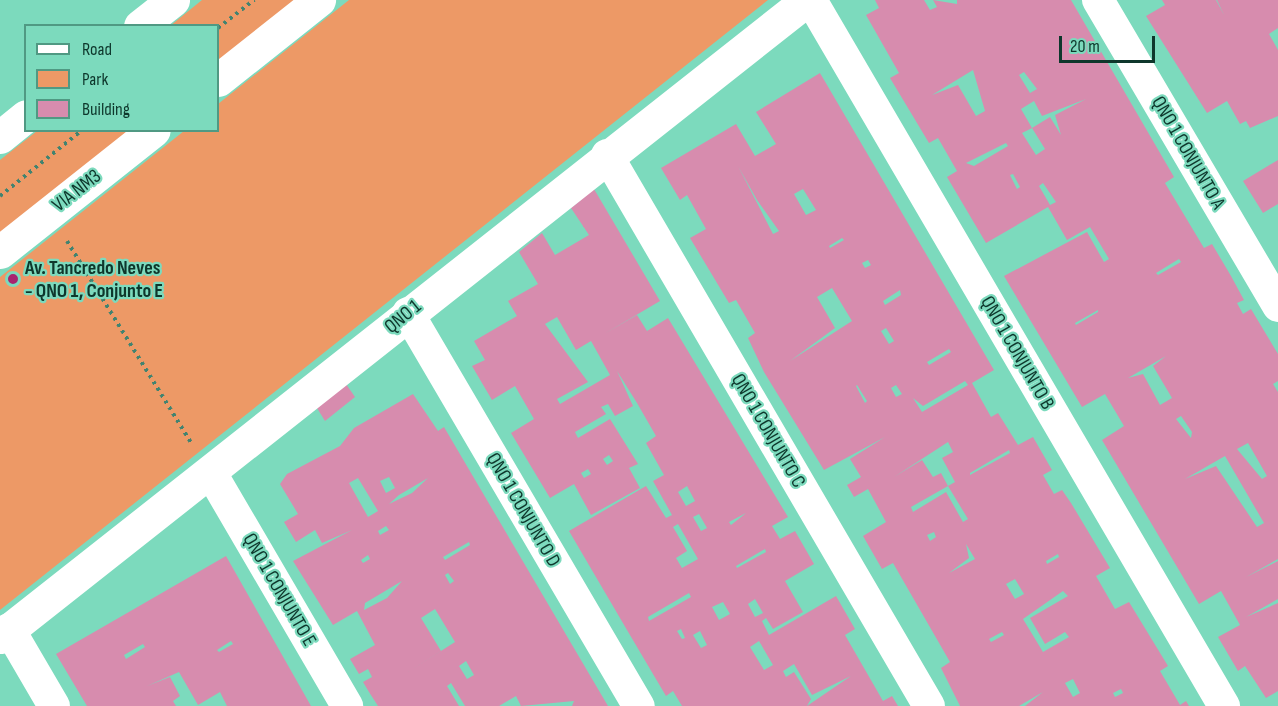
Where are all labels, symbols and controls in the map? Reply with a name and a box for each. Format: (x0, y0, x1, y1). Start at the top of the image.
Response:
legend (24, 24, 219, 132)
scale bar (1062, 24, 1158, 62)
text: 20 m (1070, 36, 1100, 57)
text: Road (82, 39, 112, 60)
text: Park (82, 69, 108, 90)
street label: QNO 1 CONJUNTO A (1146, 92, 1230, 214)
text: Building (82, 99, 130, 120)
street label: VIA NM3 (48, 165, 106, 217)
place label: Av. Tancredo Neves - QNO 1, Conjunto E (25, 256, 163, 303)
marker: Av. Tancredo Neves - QNO 1, Conjunto E (6, 272, 20, 286)
street label: QNO 1 CONJUNTO B (975, 292, 1059, 414)
street label: QNO 1 (380, 295, 426, 339)
street label: QNO 1 CONJUNTO C (726, 370, 810, 492)
street label: QNO 1 CONJUNTO D (481, 449, 565, 571)
street label: QNO 1 CONJUNTO E (237, 529, 321, 651)

